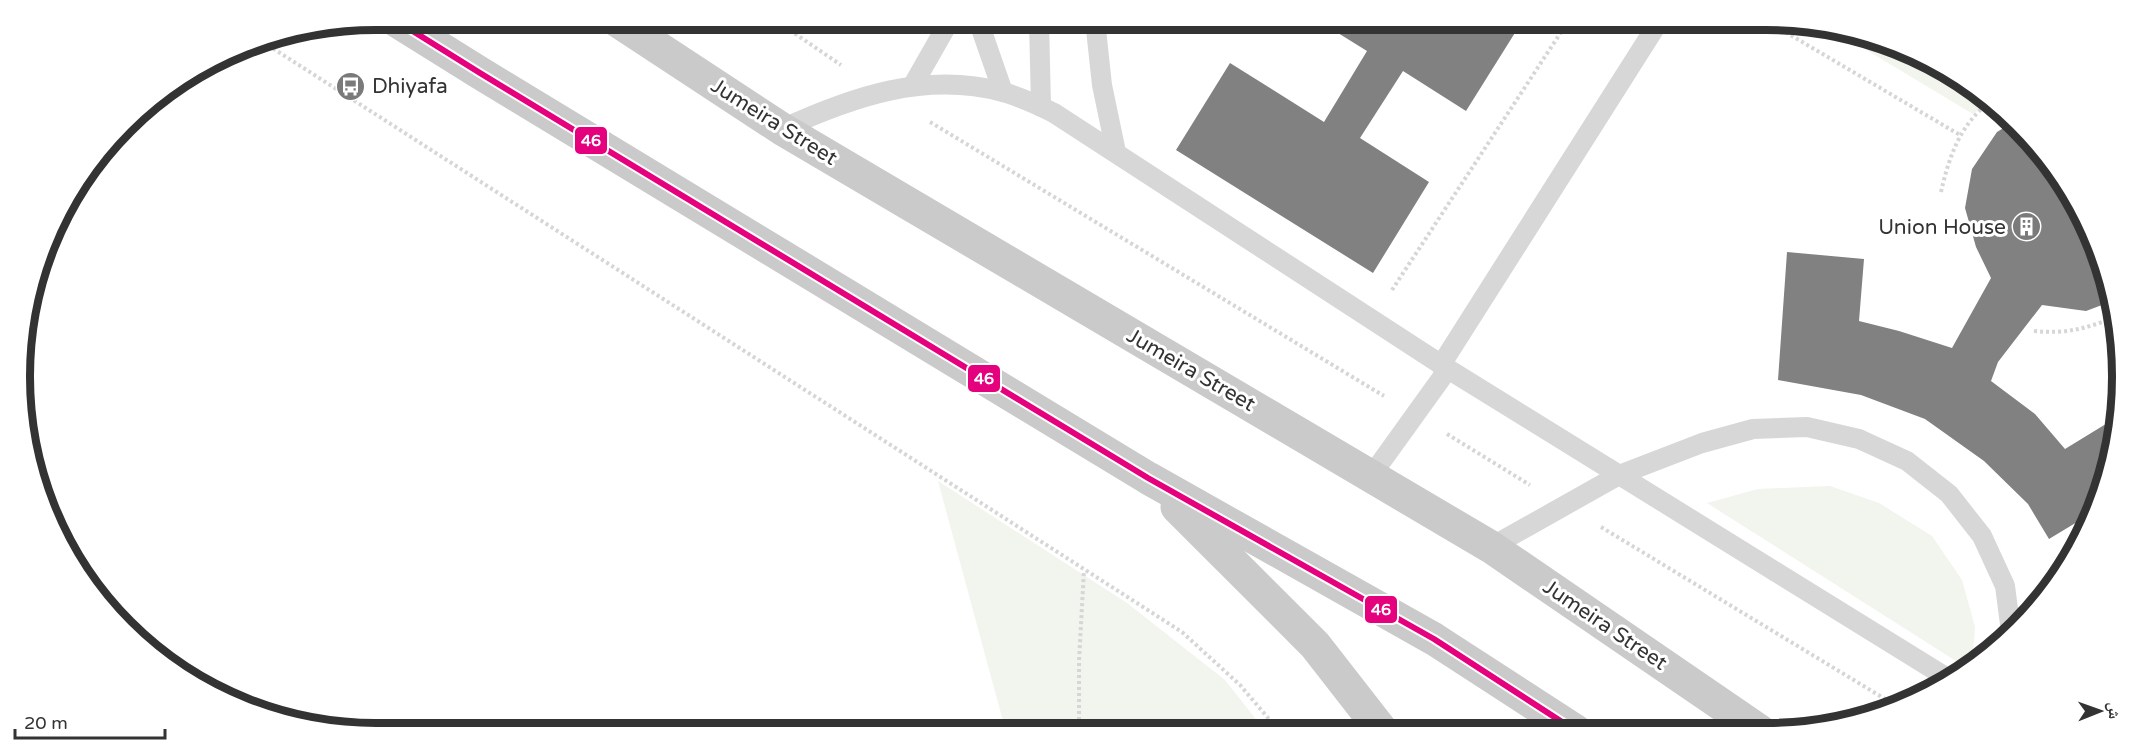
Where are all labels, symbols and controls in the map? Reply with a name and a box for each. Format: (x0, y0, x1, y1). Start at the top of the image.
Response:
bus stop icon: Dhiyafa (335, 70, 367, 102)
street label: Jumeira Street (706, 73, 842, 171)
place label: Dhiyafa (372, 74, 448, 99)
line badge: 46 (574, 126, 608, 155)
text: 46 (581, 131, 601, 151)
building icon: Union House (2011, 211, 2043, 243)
place label: Union House (1878, 215, 2006, 240)
street label: Jumeira Street (1122, 323, 1260, 417)
line badge: 46 (967, 364, 1001, 393)
text: 46 (974, 369, 994, 389)
street label: Jumeira Street (1538, 574, 1672, 676)
line badge: 46 (1364, 595, 1398, 624)
text: 46 (1371, 600, 1391, 620)
north arrow (2070, 681, 2130, 741)
scale bar (15, 702, 165, 740)
text: ش (2104, 702, 2124, 719)
text: 20 m (24, 712, 68, 734)

